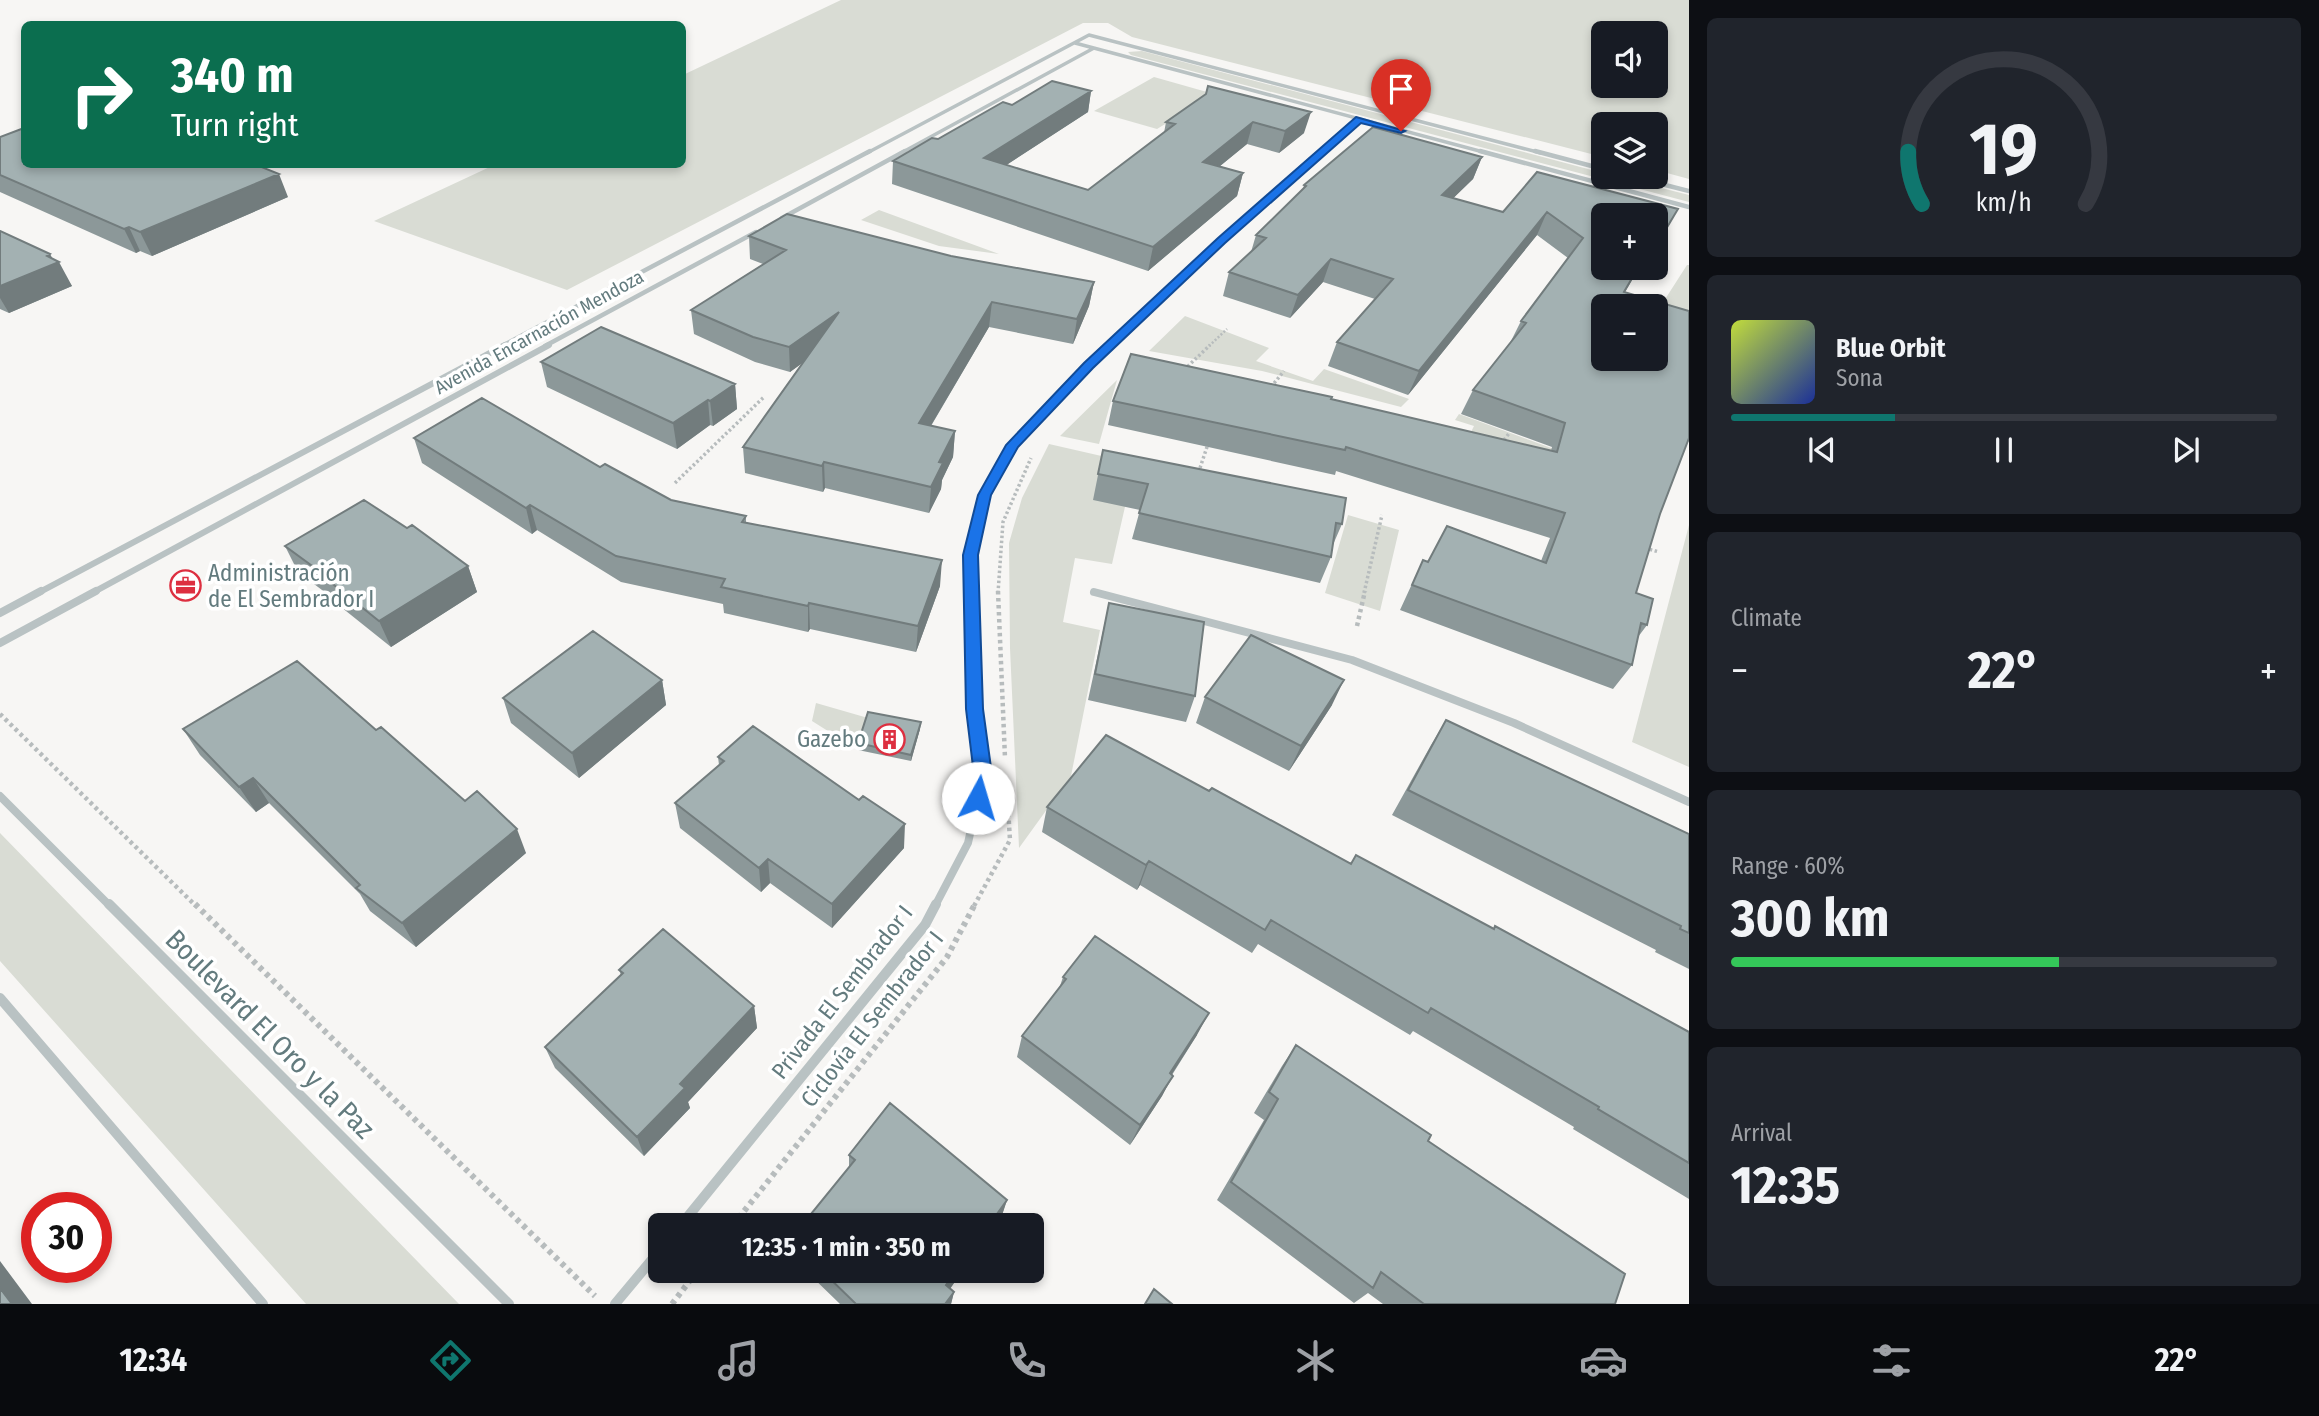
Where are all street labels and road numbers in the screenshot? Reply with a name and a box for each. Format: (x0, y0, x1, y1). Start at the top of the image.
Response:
street label: Avenida Encarnación Mendoza (430, 265, 648, 399)
street label: Privada El Sembrador I (765, 900, 919, 1084)
street label: Boulevard El Oro y la Paz (159, 923, 381, 1145)
street label: Ciclovía El Sembrador I (795, 926, 949, 1112)

